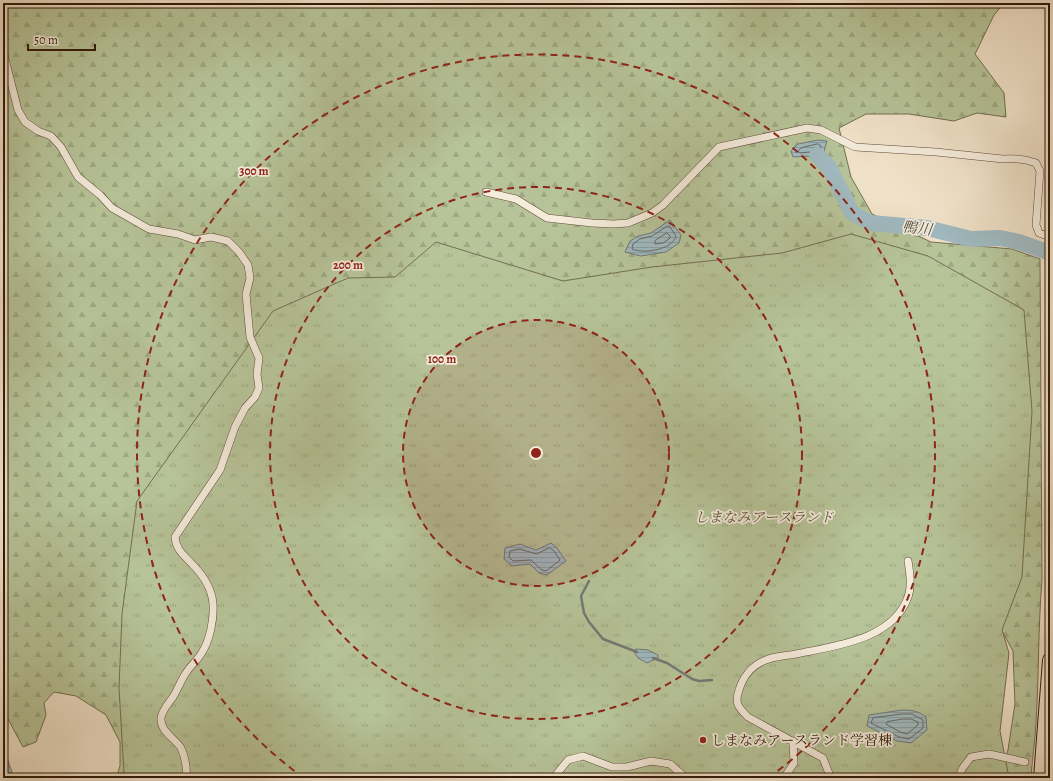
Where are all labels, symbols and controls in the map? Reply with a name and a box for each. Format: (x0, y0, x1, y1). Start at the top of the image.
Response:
scale bar (28, 26, 95, 52)
text: 50 m (34, 32, 58, 48)
text: 300 m (239, 163, 269, 179)
water label: 鴨川 (901, 216, 935, 240)
text: 200 m (333, 257, 363, 273)
text: 100 m (428, 351, 456, 367)
centre of rings (529, 446, 543, 460)
park label: しまなみアースランド (695, 508, 834, 527)
place label: しまなみアースランド学習棟 (711, 731, 892, 750)
marker: しまなみアースランド学習棟 (698, 735, 708, 745)

